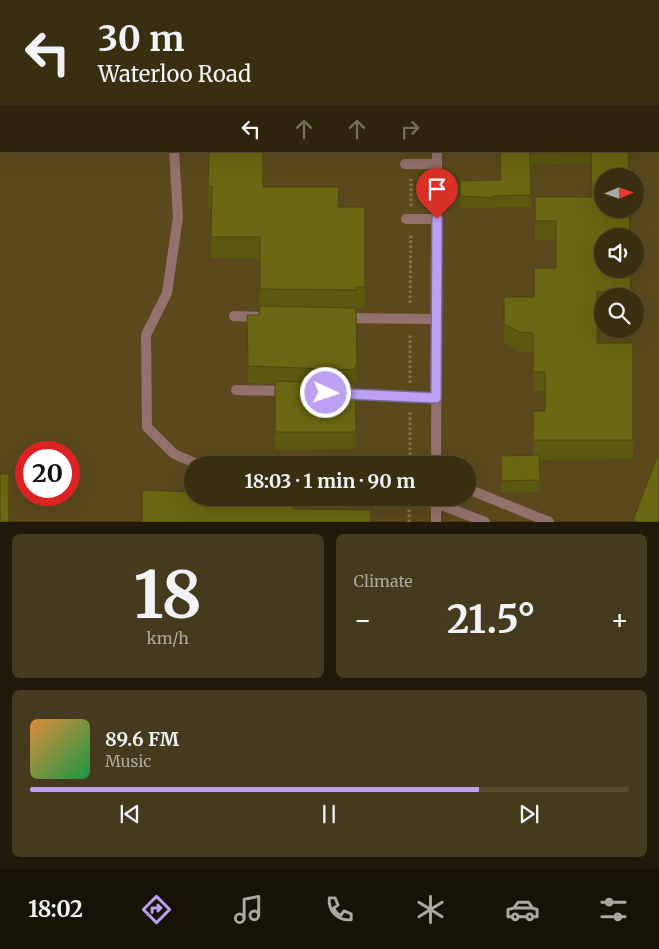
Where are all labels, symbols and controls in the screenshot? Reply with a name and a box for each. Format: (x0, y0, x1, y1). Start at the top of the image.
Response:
text: 30 m (98, 17, 184, 61)
icon: left (15, 20, 80, 85)
text: Waterloo Road (98, 60, 251, 88)
icon: left (237, 115, 265, 143)
icon: ahead (290, 115, 318, 143)
icon: ahead (343, 115, 371, 143)
icon: right (396, 115, 424, 143)
pin (416, 168, 458, 219)
north arrow (594, 168, 644, 218)
map controls (594, 168, 644, 338)
icon: arrive (423, 175, 451, 203)
button: sound (594, 228, 644, 278)
button: search (594, 288, 644, 338)
position arrow (299, 366, 351, 418)
speed limit sign: 20 (15, 441, 80, 506)
text: 18:03 · 1 min · 90 m (245, 469, 415, 493)
text: 18 (134, 554, 202, 636)
text: Climate (354, 571, 413, 591)
text: 21.5° (447, 596, 536, 643)
text: − (354, 602, 372, 638)
text: + (610, 602, 629, 638)
text: km/h (147, 628, 189, 648)
text: 89.6 FM (105, 727, 179, 751)
text: Music (105, 751, 151, 771)
icon: previous (116, 800, 144, 828)
icon: pause (315, 800, 343, 828)
icon: next (515, 800, 543, 828)
icon: directions (139, 892, 174, 927)
icon: music (231, 892, 266, 927)
icon: phone (322, 892, 357, 927)
icon: climate (413, 892, 448, 927)
icon: car (505, 892, 540, 927)
icon: filters (596, 892, 631, 927)
text: 18:02 (28, 895, 83, 923)

